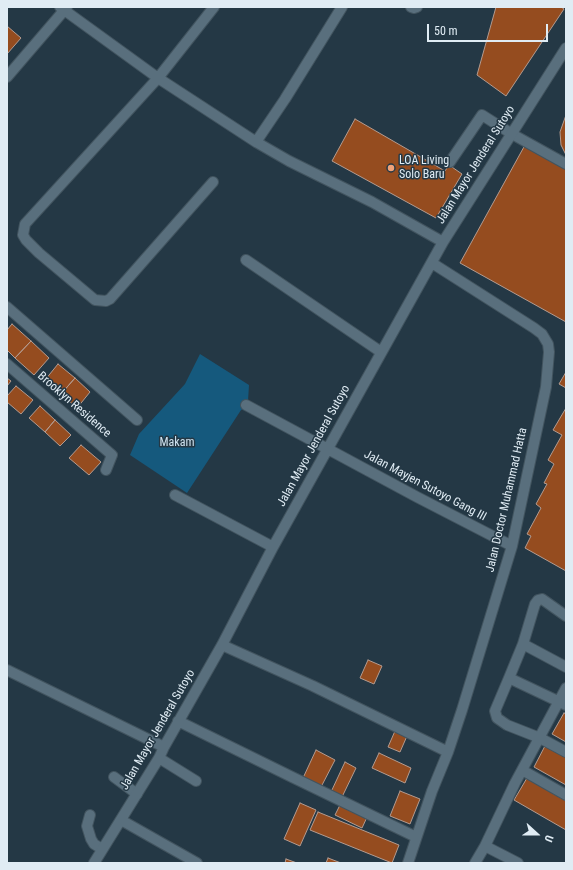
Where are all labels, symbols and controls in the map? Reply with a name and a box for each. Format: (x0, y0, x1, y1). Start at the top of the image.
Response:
scale bar (429, 16, 550, 42)
text: 50 m (434, 24, 458, 38)
street label: Jalan Mayor Jenderal Sutoyo (434, 103, 518, 227)
place label: LOA Living Solo Baru (399, 154, 449, 182)
marker: LOA Living Solo Baru (386, 163, 396, 173)
street label: Brooklyn Residence (34, 369, 114, 441)
street label: Jalan Mayor Jenderal Sutoyo (275, 383, 353, 509)
street label: Jalan Doctor Muhammad Hatta (483, 426, 531, 574)
park label: Makam (159, 436, 195, 450)
street label: Jalan Mayjen Sutoyo Gang III (361, 448, 489, 524)
street label: Jalan Mayor Jenderal Sutoyo (118, 667, 198, 793)
north arrow (517, 814, 557, 854)
text: U (541, 833, 556, 844)

